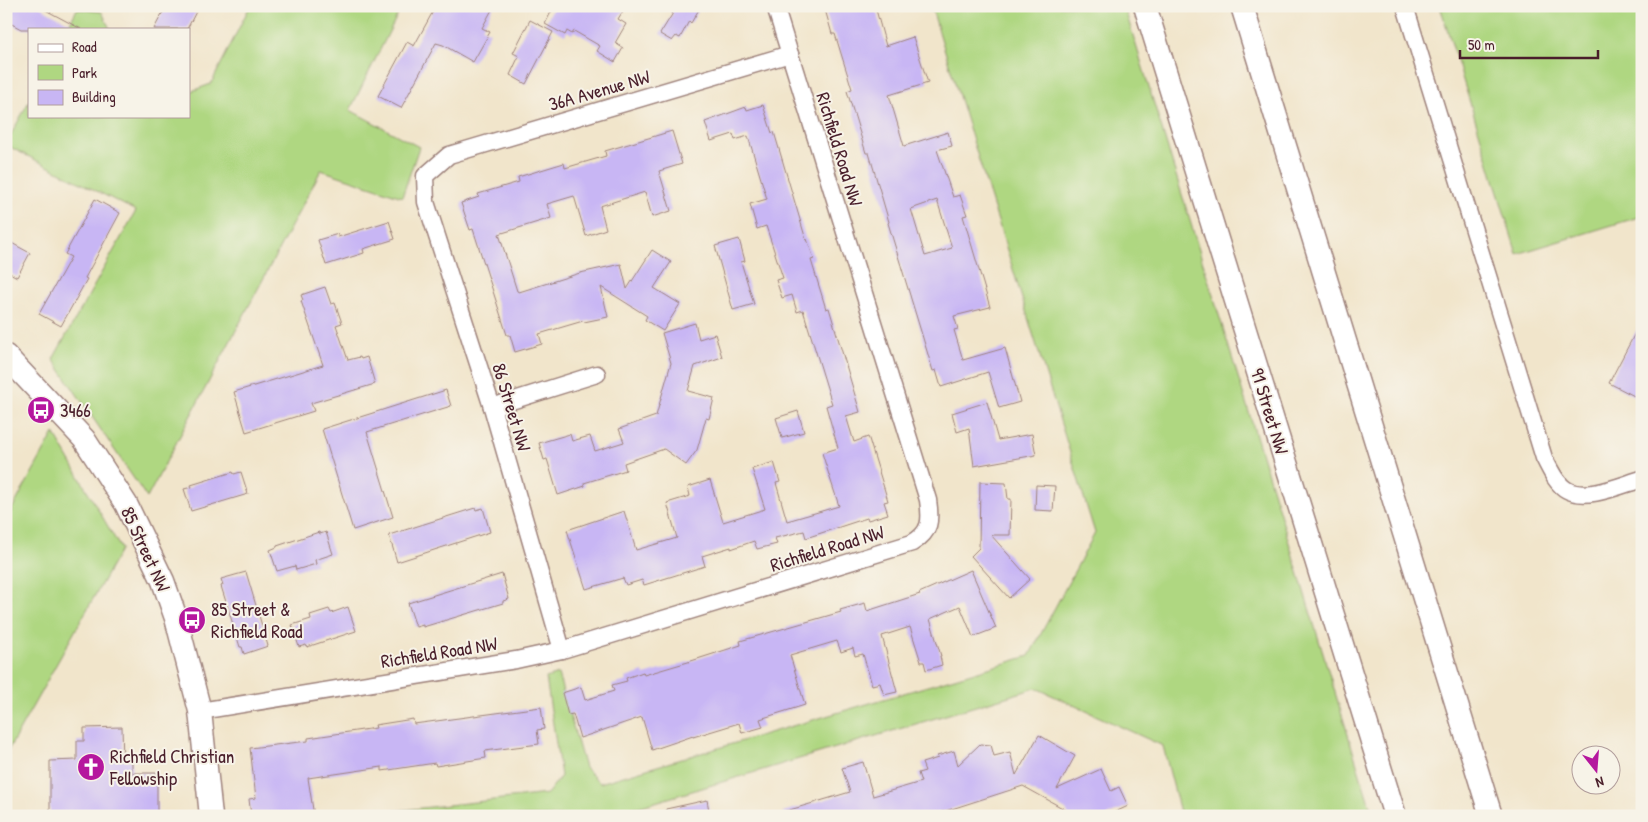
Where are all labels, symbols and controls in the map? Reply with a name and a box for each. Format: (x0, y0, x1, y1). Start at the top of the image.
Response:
legend (28, 28, 190, 118)
scale bar (1460, 28, 1598, 60)
text: 50 m (1468, 34, 1495, 55)
text: Road (72, 36, 97, 57)
text: Park (72, 62, 97, 83)
street label: 36A Avenue NW (545, 63, 653, 117)
text: Building (72, 86, 116, 107)
street label: Richfield Road NW (810, 89, 870, 209)
street label: 86 Street NW (486, 360, 538, 454)
street label: 91 Street NW (1245, 365, 1295, 457)
bus stop icon: 3466 (26, 395, 56, 425)
place label: 3466 (60, 397, 91, 423)
street label: 85 Street NW (115, 502, 177, 596)
street label: Richfield Road NW (767, 518, 887, 578)
place label: 85 Street & Richfield Road (211, 596, 303, 644)
bus stop icon: 85 Street & Richfield Road (177, 605, 207, 635)
street label: Richfield Road NW (379, 630, 499, 674)
place label: Richfield Christian Fellowship (109, 743, 234, 791)
north arrow (1570, 744, 1620, 794)
church icon: Richfield Christian Fellowship (76, 752, 106, 782)
text: N (1593, 773, 1606, 793)

